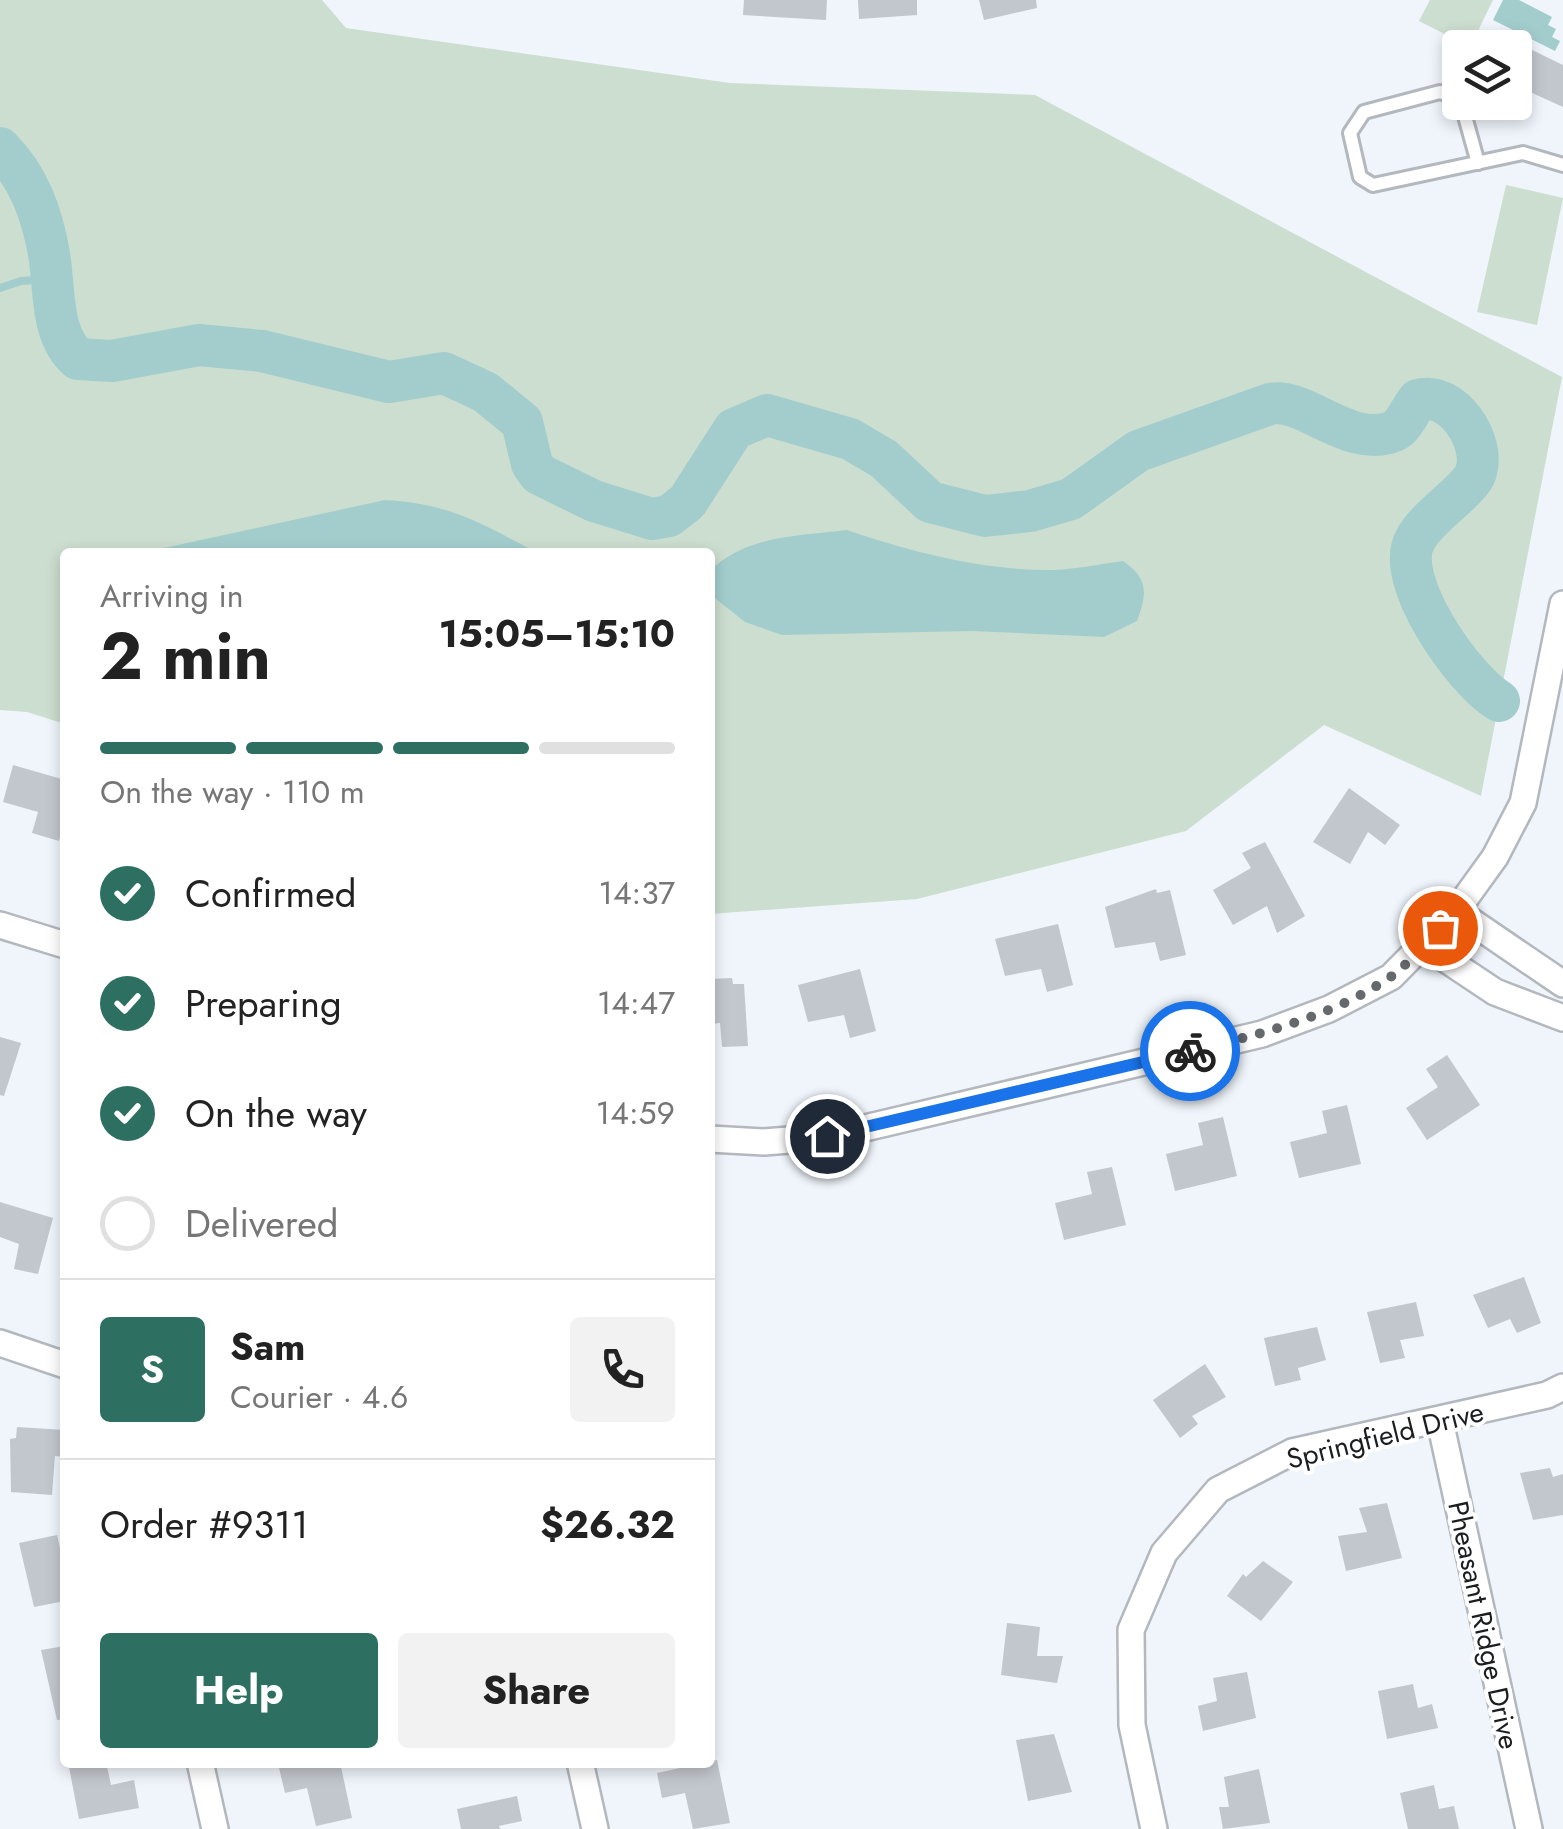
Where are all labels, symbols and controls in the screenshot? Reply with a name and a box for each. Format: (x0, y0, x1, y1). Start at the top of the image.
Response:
map controls (1442, 30, 1532, 120)
button: layers (1442, 30, 1532, 120)
text: Arriving in (100, 573, 244, 619)
text: 15:05–15:10 (439, 606, 675, 661)
text: 2 min (100, 609, 271, 703)
text: On the way · 110 m (100, 769, 365, 815)
icon: check (100, 866, 155, 921)
text: Confirmed (185, 866, 356, 921)
text: 14:37 (599, 870, 675, 916)
pin (1398, 886, 1483, 971)
icon: bag (1413, 901, 1468, 956)
icon: check (100, 976, 155, 1031)
text: Preparing (185, 976, 342, 1031)
text: 14:47 (597, 980, 675, 1026)
courier (1140, 1001, 1240, 1101)
icon: bike (1163, 1024, 1218, 1079)
icon: check (100, 1086, 155, 1141)
text: On the way (185, 1086, 367, 1141)
text: 14:59 (596, 1090, 675, 1136)
pin (785, 1094, 870, 1179)
icon: home (800, 1109, 855, 1164)
text: Delivered (185, 1196, 338, 1251)
button: phone (570, 1317, 675, 1422)
text: Sam (230, 1319, 305, 1374)
text: S (141, 1342, 164, 1397)
text: Courier · 4.6 (230, 1374, 408, 1420)
street label: Springfield Drive (1282, 1391, 1488, 1480)
text: Order #9311 (100, 1497, 309, 1552)
text: $26.32 (540, 1497, 675, 1552)
street label: Pheasant Ridge Drive (1437, 1497, 1530, 1753)
button: Help (100, 1633, 378, 1748)
button: Share (398, 1633, 675, 1748)

